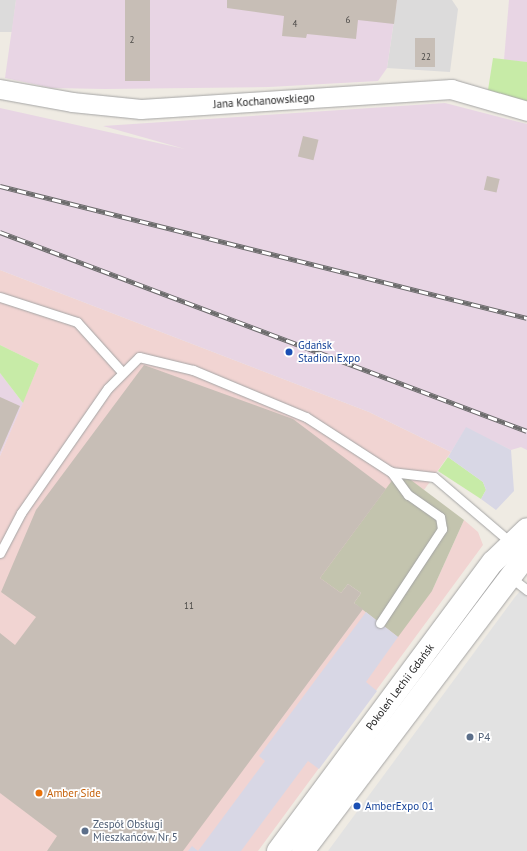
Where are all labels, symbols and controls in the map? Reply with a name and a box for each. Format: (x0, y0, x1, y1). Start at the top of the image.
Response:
house number: 6 (346, 15, 350, 25)
house number: 4 (293, 19, 297, 29)
house number: 2 (130, 35, 134, 45)
house number: 22 (421, 52, 431, 62)
street label: Jana Kochanowskiego (213, 91, 315, 111)
place label: Gdańsk Stadion Expo (298, 339, 360, 365)
marker: Gdańsk Stadion Expo (283, 346, 295, 358)
house number: 11 (184, 601, 194, 611)
street label: Pokoleń Lechii Gdańsk (363, 641, 437, 733)
place label: P4 (478, 730, 490, 744)
marker: P4 (465, 732, 475, 742)
place label: Amber Side (47, 786, 101, 800)
marker: Amber Side (34, 788, 44, 798)
place label: AmberExpo 01 (365, 799, 434, 813)
marker: AmberExpo 01 (352, 801, 362, 811)
place label: Zespół Obsługi Mieszkańców Nr 5 (93, 818, 178, 844)
marker: Zespół Obsługi Mieszkańców Nr 5 (80, 826, 90, 836)

